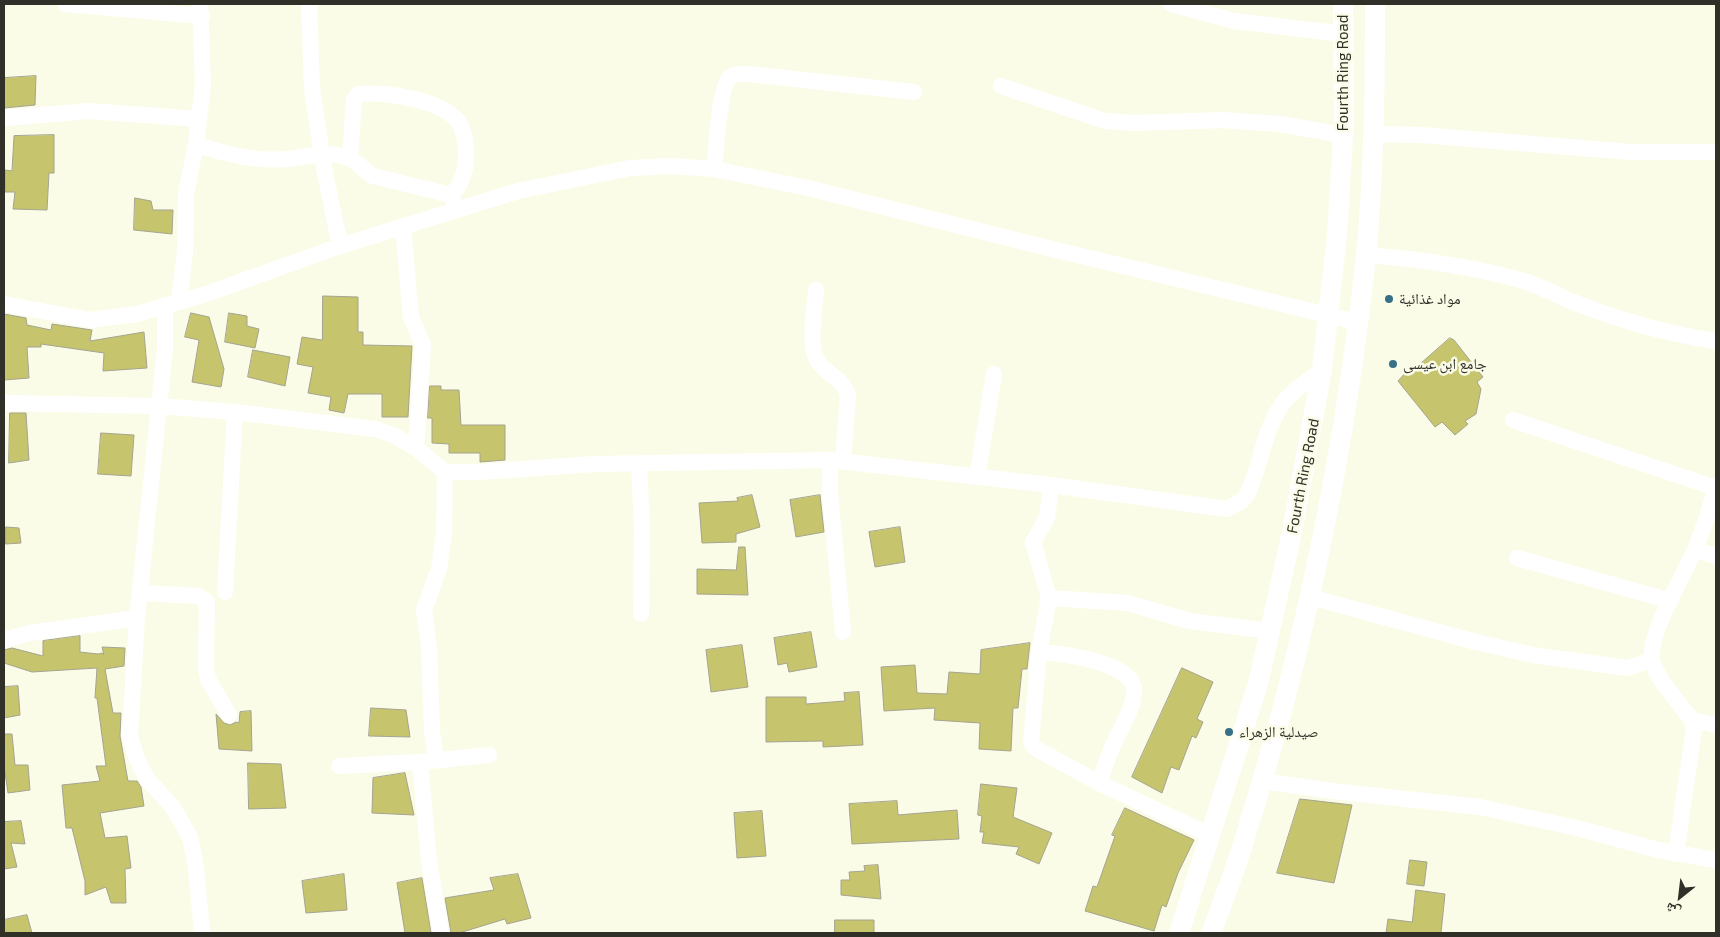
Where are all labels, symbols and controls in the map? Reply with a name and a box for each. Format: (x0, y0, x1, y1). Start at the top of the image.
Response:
street label: Fourth Ring Road (1334, 15, 1352, 131)
place label: مواد غذائية (1399, 290, 1461, 308)
marker: مواد غذائية (1383, 293, 1395, 305)
place label: جامع ابن عيسى (1403, 355, 1487, 373)
marker: جامع ابن عيسى (1387, 358, 1399, 370)
street label: Fourth Ring Road (1283, 417, 1323, 535)
place label: صيدلية الزهراء (1239, 723, 1319, 741)
marker: صيدلية الزهراء (1223, 726, 1235, 738)
north arrow (1655, 872, 1705, 922)
text: ش (1662, 900, 1683, 922)

